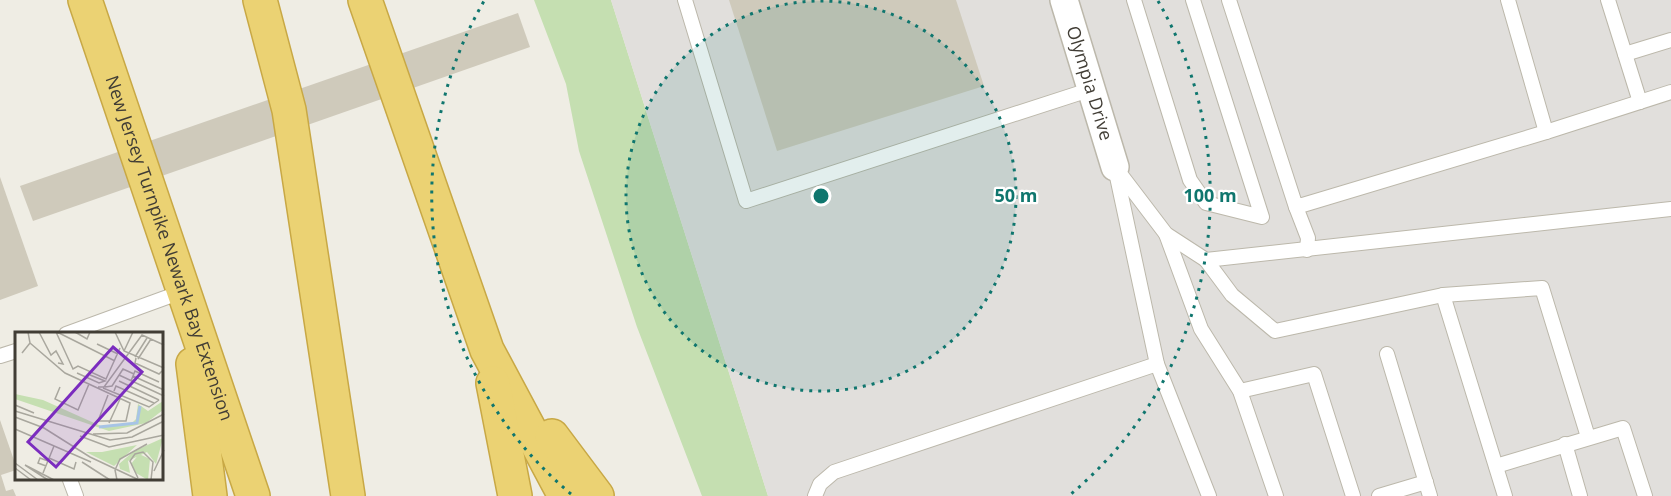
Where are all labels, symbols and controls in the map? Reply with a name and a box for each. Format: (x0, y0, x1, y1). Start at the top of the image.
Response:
street label: Olympia Drive (1062, 23, 1119, 143)
street label: New Jersey Turnpike Newark Bay Extension (100, 72, 240, 423)
text: 50 m (995, 183, 1037, 207)
text: 100 m (1183, 183, 1237, 207)
centre of rings (811, 186, 831, 206)
inset map (15, 332, 164, 481)

